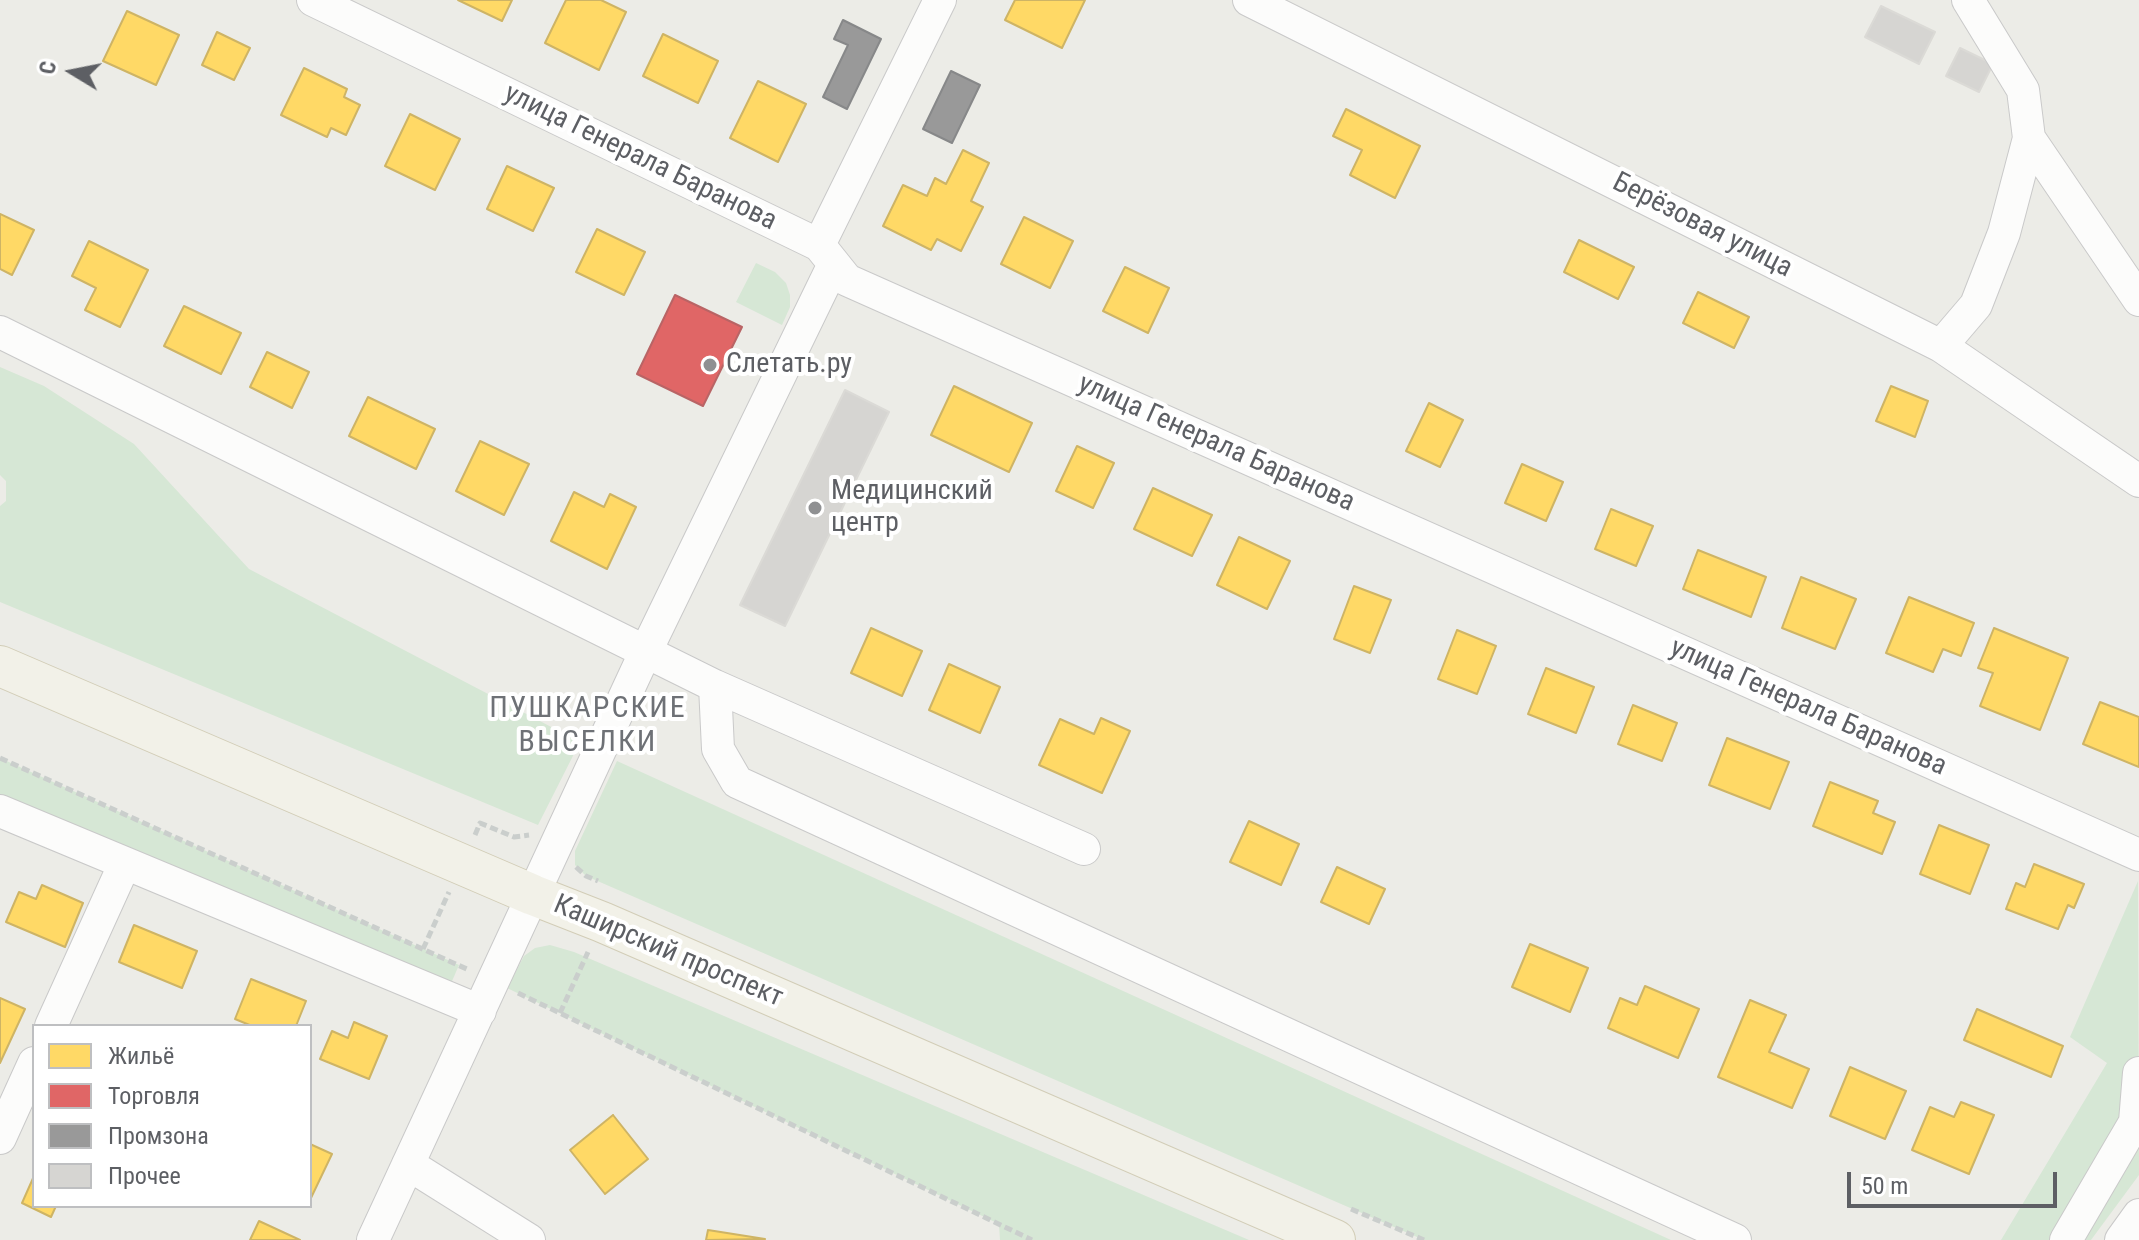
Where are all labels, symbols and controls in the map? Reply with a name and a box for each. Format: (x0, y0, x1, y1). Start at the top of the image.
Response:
north arrow (32, 32, 112, 112)
text: С (34, 59, 61, 76)
street label: улица Генерала Баранова (498, 77, 782, 239)
street label: Берёзовая улица (1607, 166, 1797, 286)
place label: Слетать.ру (726, 348, 852, 382)
marker: Слетать.ру (701, 356, 719, 374)
street label: улица Генерала Баранова (1073, 368, 1359, 520)
place label: Медицинский центр (831, 475, 993, 541)
marker: Медицинский центр (806, 499, 824, 517)
street label: улица Генерала Баранова (1665, 632, 1951, 784)
district label: ПУШКАРСКИЕ ВЫСЕЛКИ (489, 691, 687, 762)
street label: Каширский проспект (548, 888, 788, 1016)
legend (32, 1024, 312, 1208)
text: Жильё (108, 1042, 174, 1070)
text: Торговля (108, 1082, 200, 1110)
text: Промзона (108, 1122, 209, 1150)
scale bar (1851, 1156, 2061, 1206)
text: Прочее (108, 1162, 181, 1190)
text: 50 m (1861, 1172, 1908, 1200)

